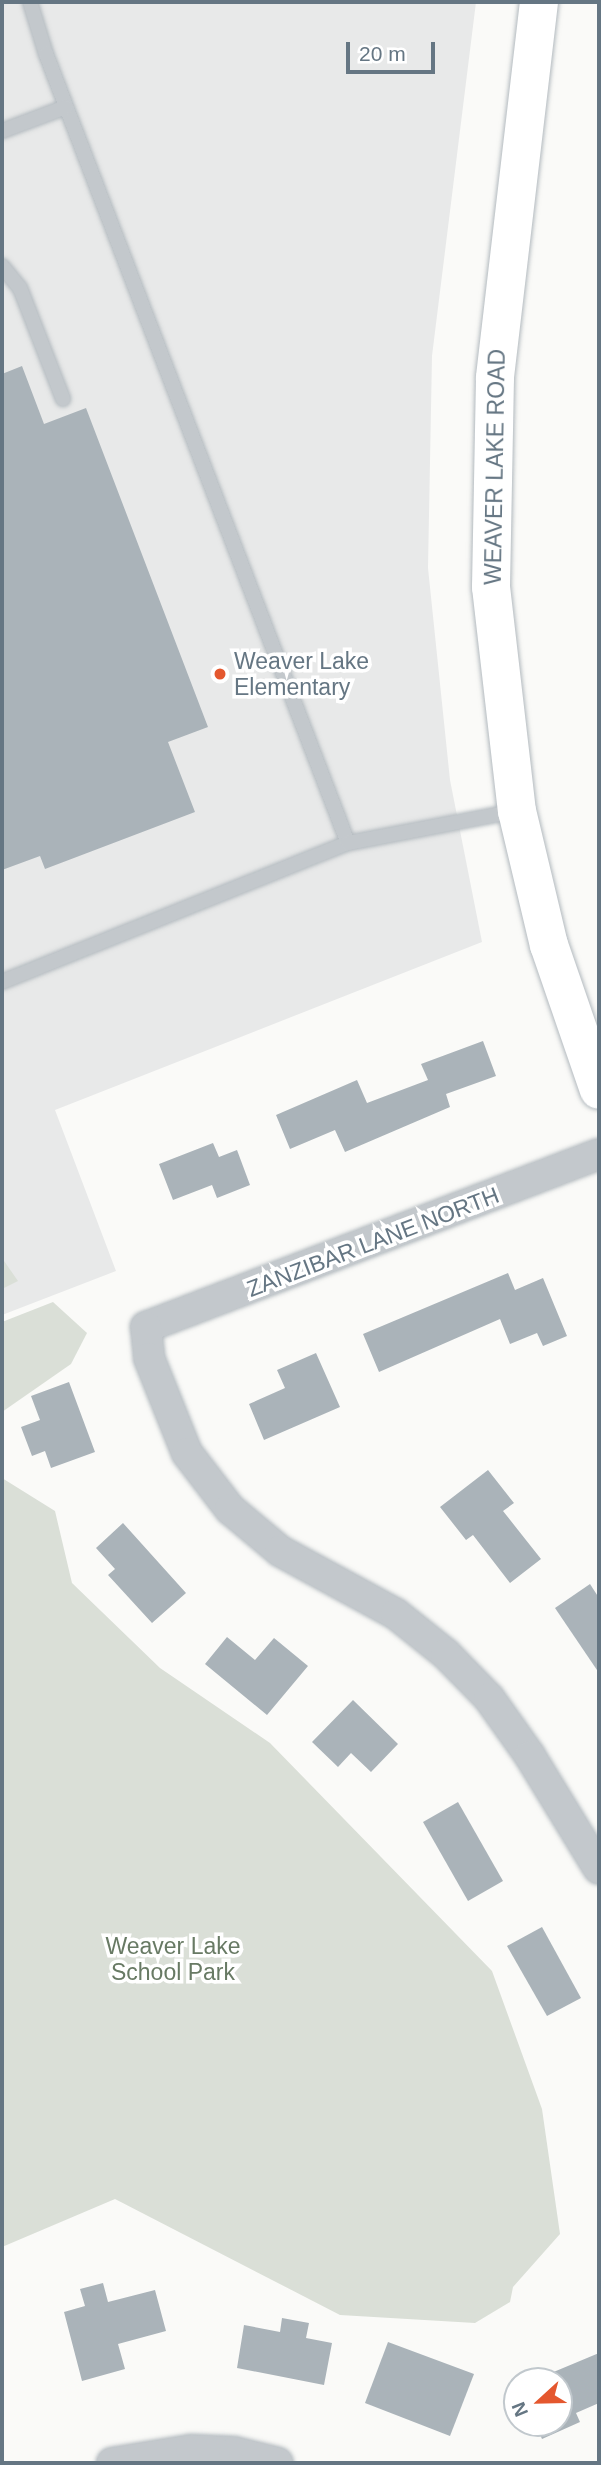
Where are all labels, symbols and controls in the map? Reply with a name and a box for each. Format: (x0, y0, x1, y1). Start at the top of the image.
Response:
scale bar (349, 28, 438, 72)
text: 20 m (359, 42, 406, 65)
street label: WEAVER LAKE ROAD (479, 349, 511, 585)
place label: Weaver Lake Elementary (234, 647, 369, 701)
marker: Weaver Lake Elementary (212, 666, 228, 682)
street label: ZANZIBAR LANE NORTH (243, 1181, 503, 1303)
park label: Weaver Lake School Park (105, 1932, 241, 1986)
north arrow (503, 2367, 573, 2437)
text: N (508, 2399, 532, 2420)

